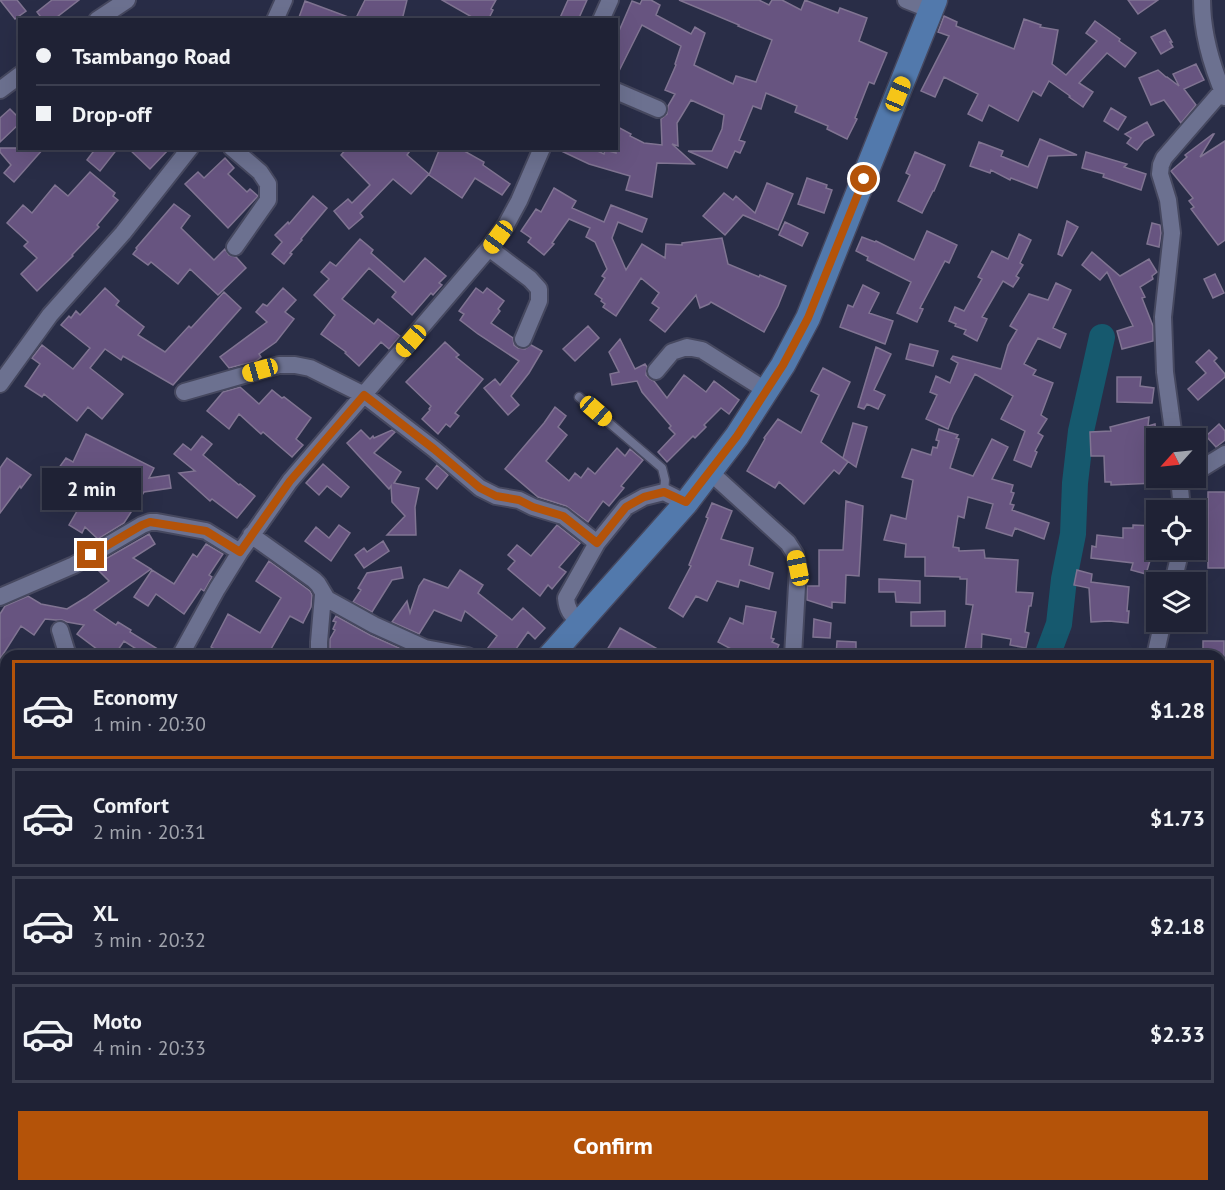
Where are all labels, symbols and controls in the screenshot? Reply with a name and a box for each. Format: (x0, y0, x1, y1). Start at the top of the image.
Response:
text: Tsambango Road (72, 42, 231, 70)
car (883, 74, 913, 114)
text: Drop-off (72, 100, 151, 128)
route start (850, 165, 877, 192)
car (480, 217, 516, 257)
car (392, 322, 430, 360)
car (240, 356, 280, 384)
car (577, 392, 615, 430)
north arrow (1146, 428, 1206, 488)
map controls (1146, 428, 1206, 632)
callout: 2 min (42, 468, 140, 510)
text: 2 min (67, 476, 116, 502)
button: locate (1146, 500, 1206, 560)
route end (77, 541, 104, 568)
car (785, 549, 811, 587)
button: layers (1146, 572, 1206, 632)
icon: car (21, 683, 75, 737)
text: Economy (93, 683, 177, 711)
text: $1.28 (1150, 696, 1205, 724)
text: 1 min · 20:30 (93, 711, 206, 737)
icon: car (21, 791, 75, 845)
text: Comfort (93, 791, 169, 819)
text: $1.73 (1150, 804, 1205, 832)
text: 2 min · 20:31 (93, 819, 206, 845)
icon: car (21, 899, 75, 953)
text: XL (93, 899, 118, 927)
text: $2.18 (1150, 912, 1205, 940)
text: 3 min · 20:32 (93, 927, 206, 953)
icon: car (21, 1007, 75, 1061)
text: Moto (93, 1007, 142, 1035)
text: $2.33 (1150, 1020, 1205, 1048)
text: 4 min · 20:33 (93, 1035, 206, 1061)
button: Confirm (18, 1111, 1208, 1180)

